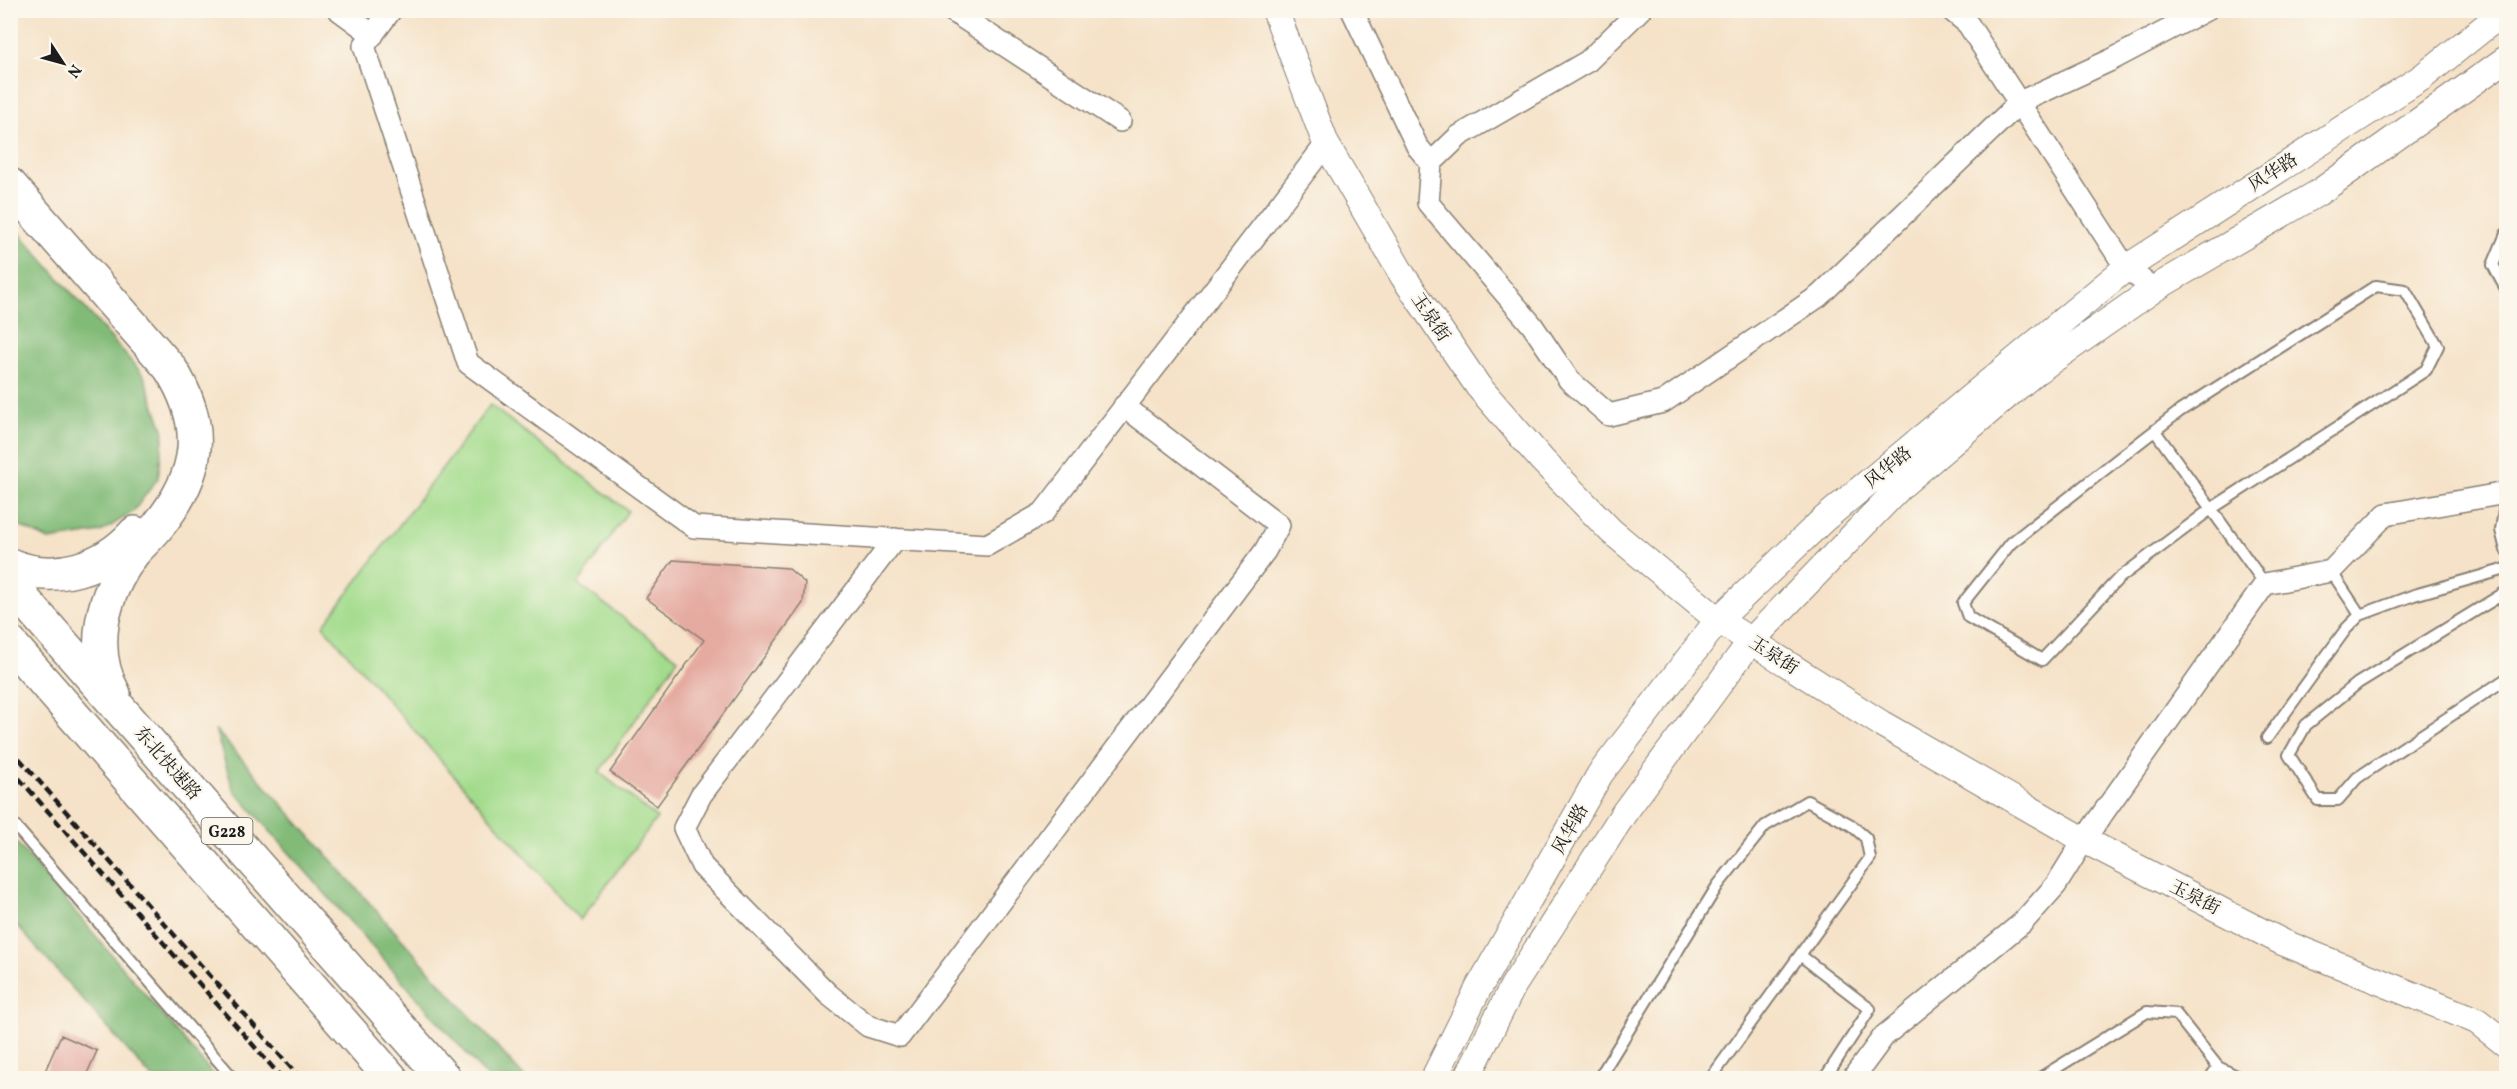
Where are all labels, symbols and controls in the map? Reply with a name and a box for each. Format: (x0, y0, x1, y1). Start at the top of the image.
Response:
north arrow (33, 33, 93, 93)
text: N (61, 59, 86, 82)
street label: 风华路 (2244, 148, 2303, 198)
street label: 玉泉街 (1404, 288, 1455, 347)
street label: 风华路 (1860, 441, 1918, 495)
street label: 玉泉街 (1744, 631, 1803, 681)
street label: 东北快速路 (128, 722, 206, 806)
street label: 风华路 (1547, 800, 1595, 859)
road number: G228 (202, 818, 252, 844)
street label: 玉泉街 (2165, 875, 2224, 922)

